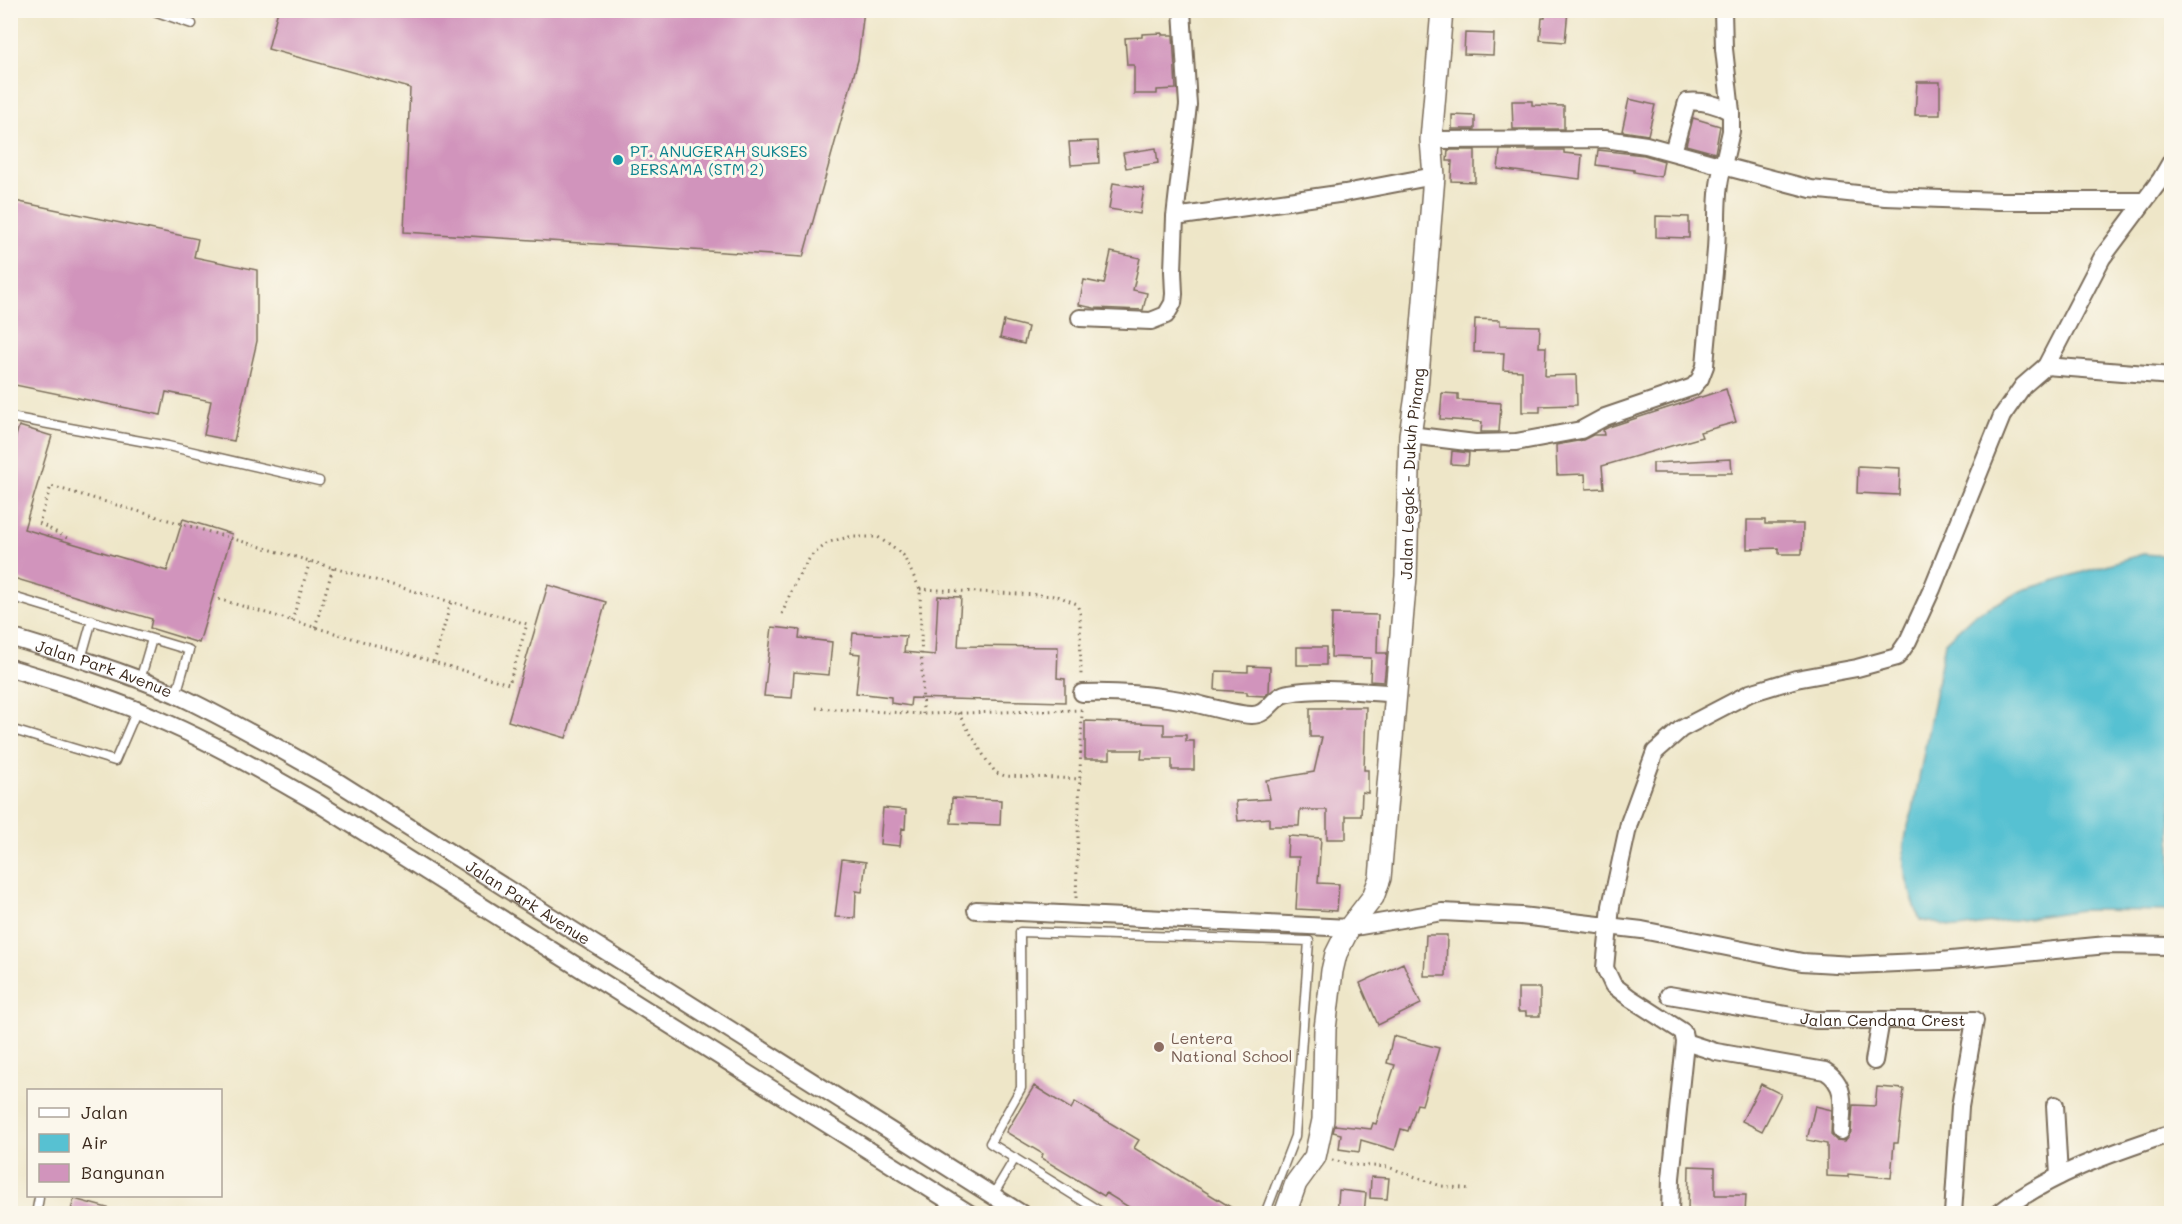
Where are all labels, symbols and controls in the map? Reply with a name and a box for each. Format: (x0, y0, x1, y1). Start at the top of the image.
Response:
place label: PT. ANUGERAH SUKSES BERSAMA (STM 2) (630, 140, 808, 179)
marker: PT. ANUGERAH SUKSES BERSAMA (STM 2) (611, 153, 625, 167)
street label: Jalan Legok - Dukuh Pinang (1395, 367, 1429, 580)
street label: Jalan Park Avenue (33, 634, 176, 702)
street label: Jalan Park Avenue (462, 855, 595, 949)
street label: Jalan Cendana Crest (1799, 1007, 1966, 1031)
place label: Lentera National School (1171, 1027, 1293, 1066)
marker: Lentera National School (1152, 1040, 1166, 1054)
legend (27, 1089, 222, 1197)
text: Jalan (81, 1100, 128, 1124)
text: Air (81, 1130, 108, 1154)
text: Bangunan (81, 1160, 165, 1184)

